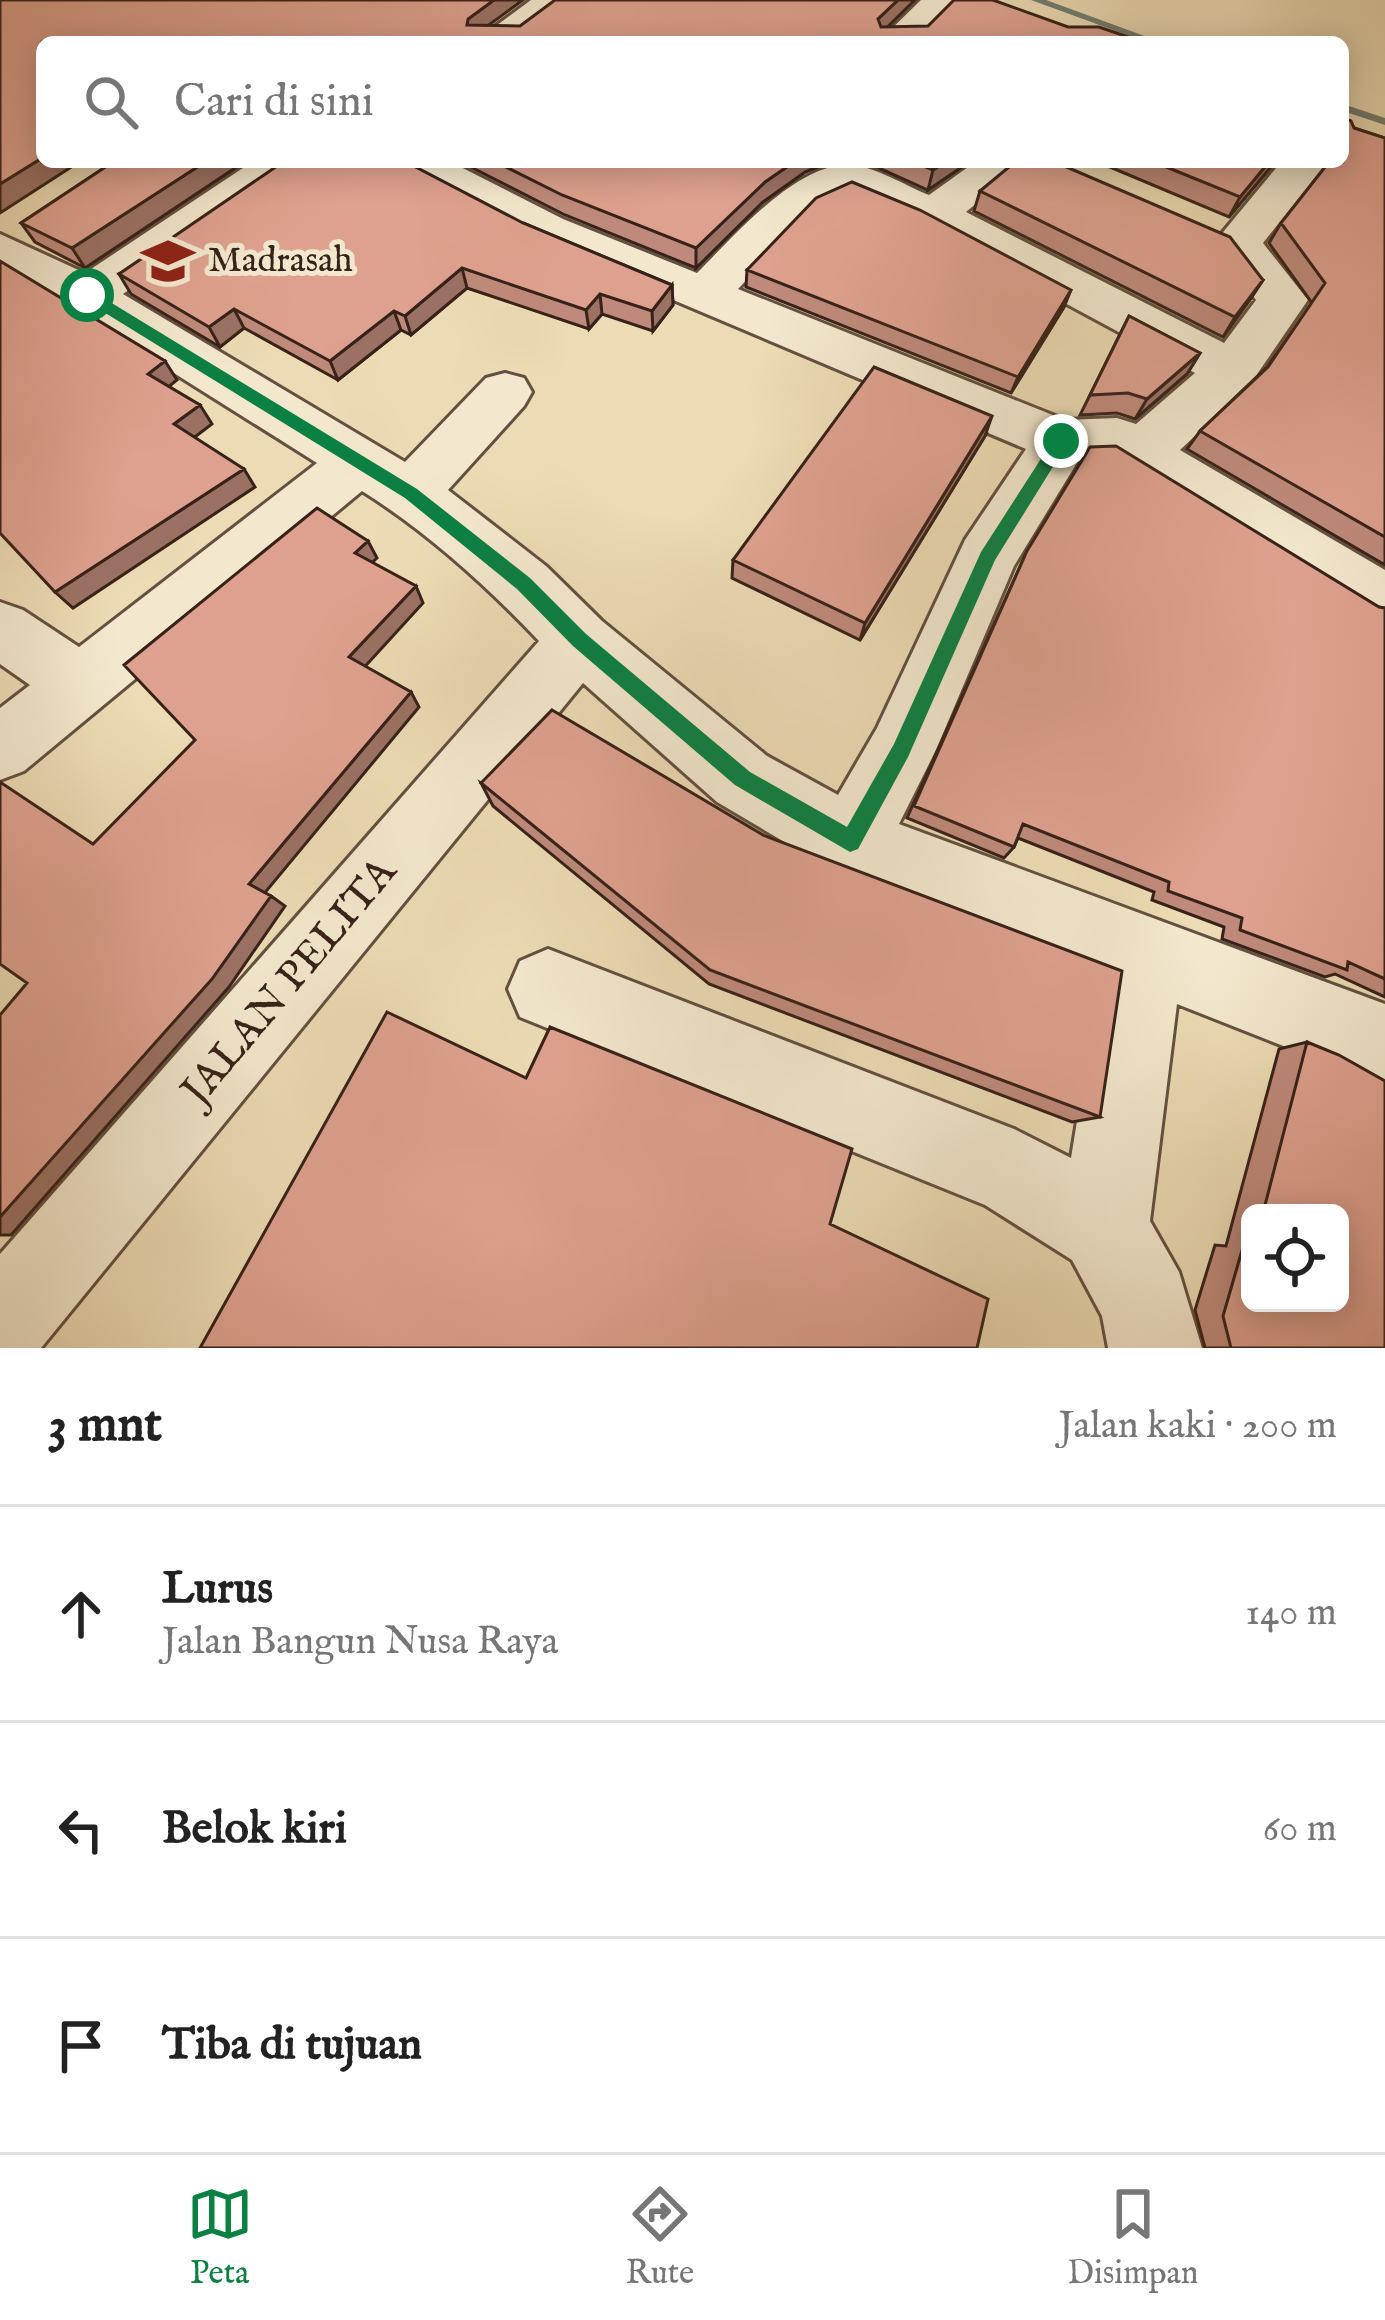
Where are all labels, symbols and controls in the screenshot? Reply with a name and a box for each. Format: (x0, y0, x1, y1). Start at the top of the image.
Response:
search box (36, 36, 1349, 168)
icon: search (78, 69, 144, 135)
text: Cari di sini (174, 74, 374, 131)
school or university icon: Madrasah (139, 232, 197, 290)
place label: Madrasah (208, 238, 353, 284)
route start (60, 268, 114, 322)
route end (1034, 414, 1088, 468)
street label: JALAN PELITA (168, 846, 410, 1120)
map controls (1241, 1204, 1349, 1312)
button: locate (1241, 1204, 1349, 1312)
text: 3 mnt (48, 1394, 162, 1459)
text: Jalan kaki · 200 m (1059, 1402, 1337, 1451)
text: Lurus (162, 1561, 273, 1618)
icon: ahead (48, 1581, 114, 1647)
text: 140 m (1246, 1589, 1337, 1638)
text: Jalan Bangun Nusa Raya (162, 1618, 558, 1667)
icon: left (48, 1797, 114, 1863)
text: Belok kiri (162, 1801, 347, 1858)
text: 60 m (1263, 1805, 1337, 1854)
icon: arrive (48, 2013, 114, 2079)
text: Tiba di tujuan (162, 2017, 422, 2074)
tab: Peta (187, 2181, 253, 2295)
tab: Rute (626, 2181, 694, 2295)
tab: Disimpan (1067, 2181, 1198, 2295)

